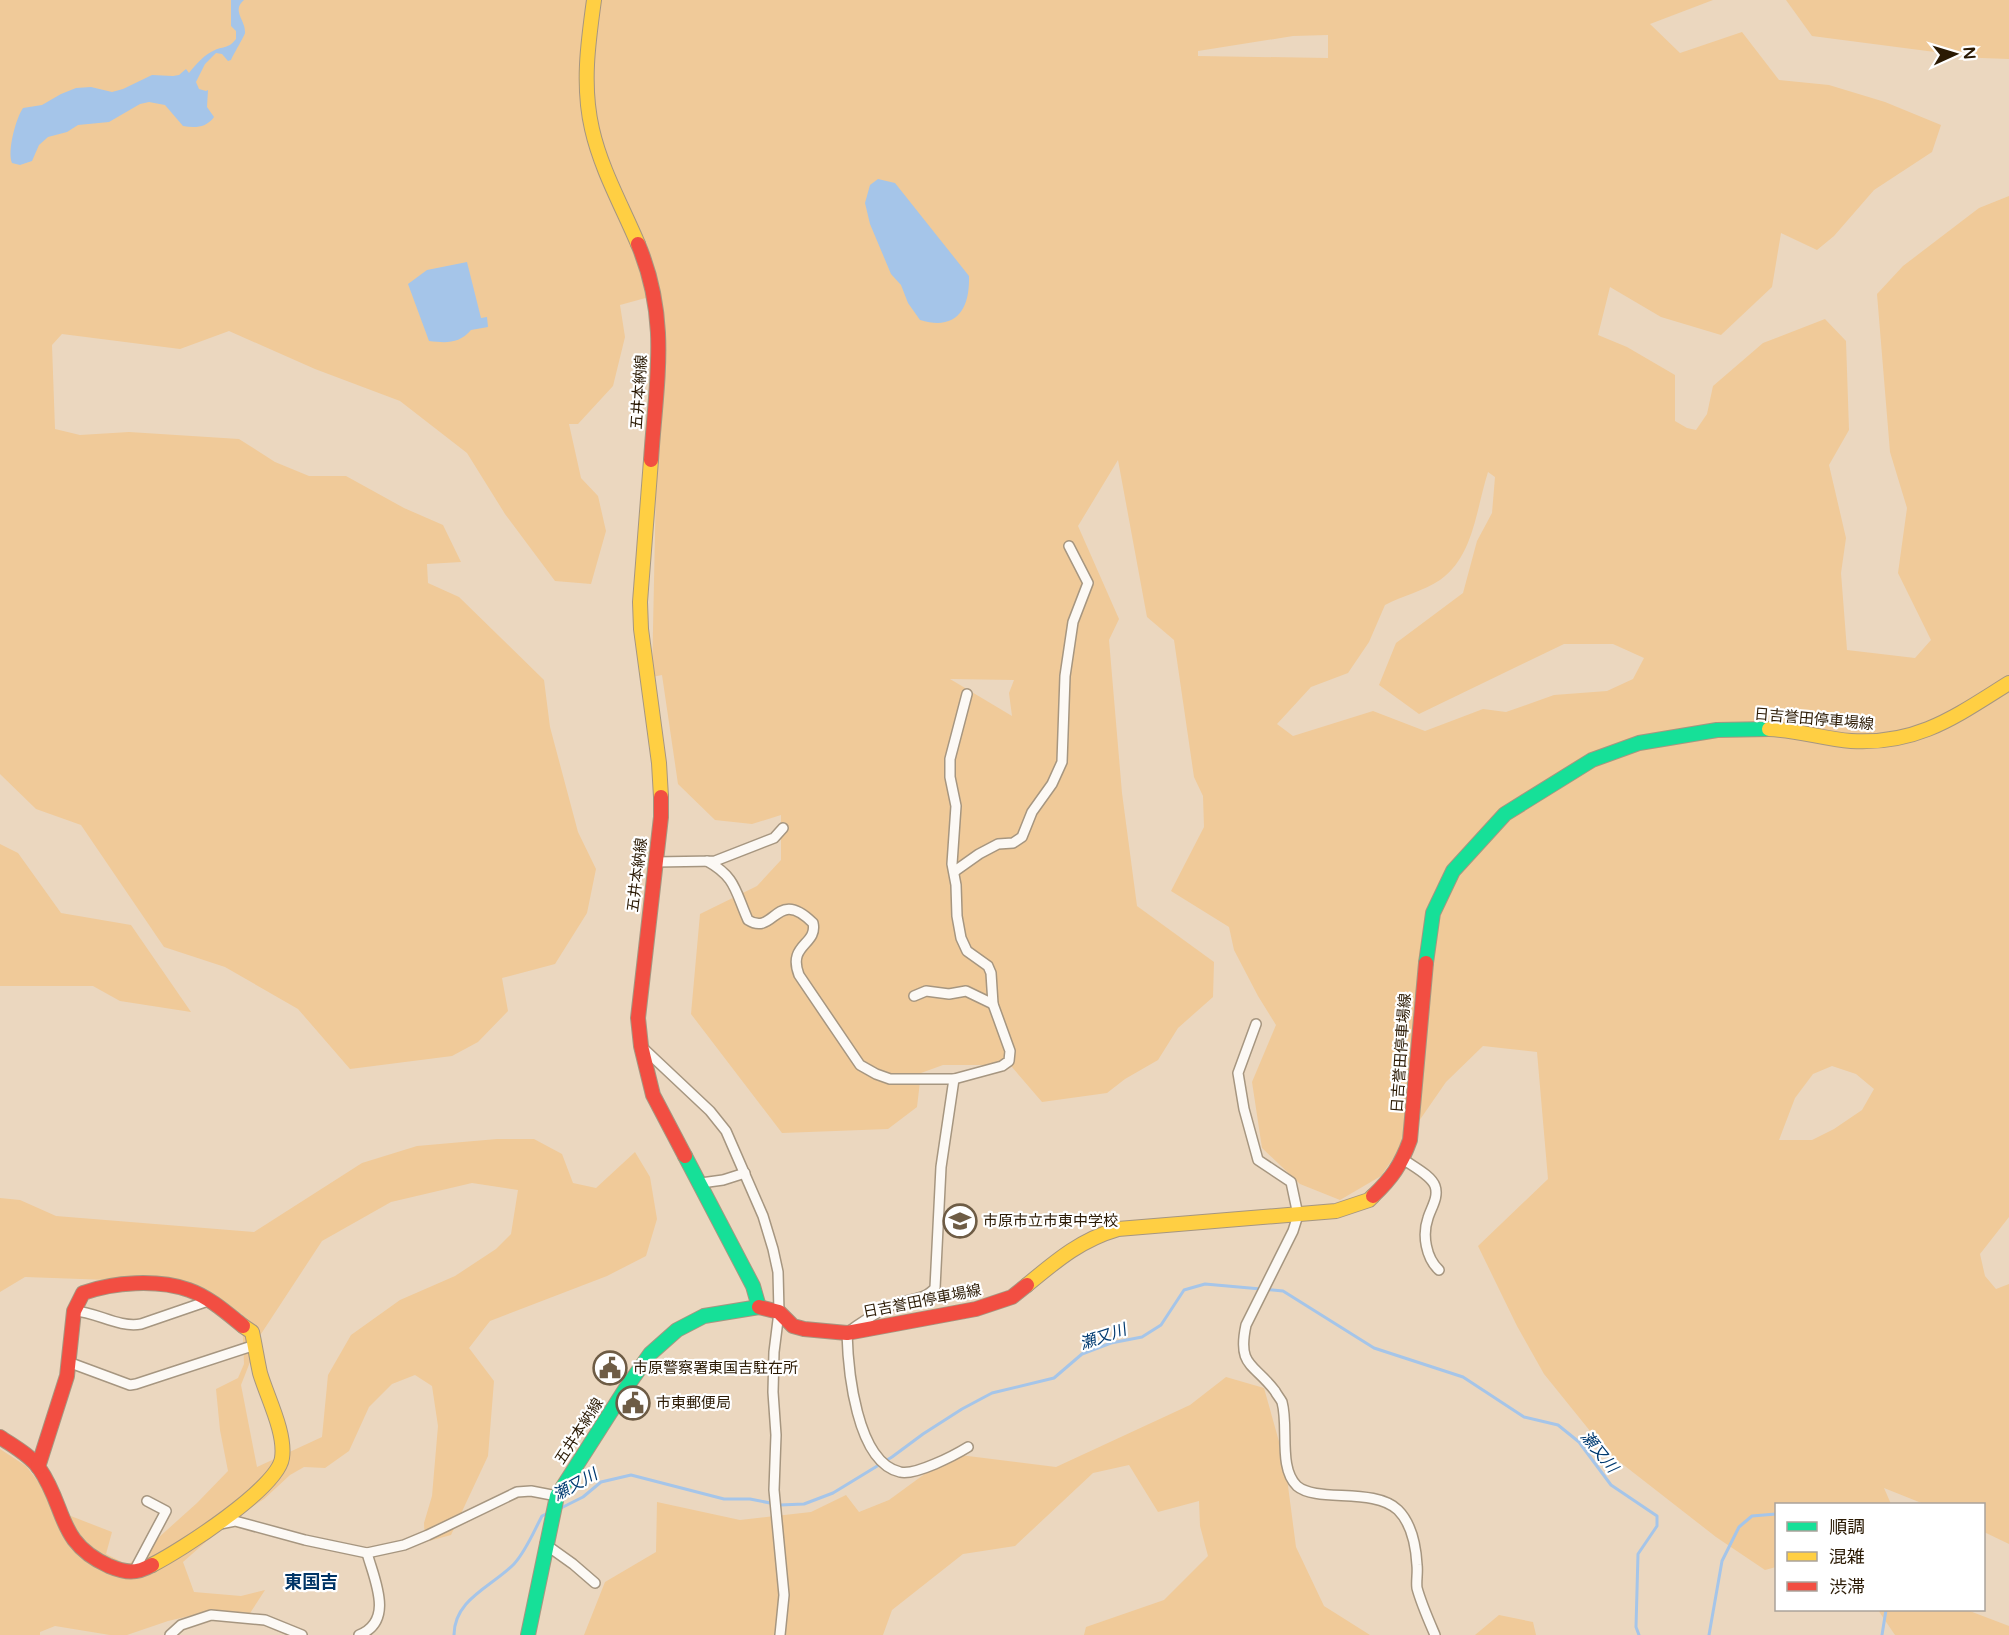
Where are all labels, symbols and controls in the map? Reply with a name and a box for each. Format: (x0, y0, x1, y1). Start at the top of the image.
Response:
north arrow (1925, 24, 1985, 84)
text: N (1959, 46, 1979, 60)
street label: 五井本納線 (627, 354, 651, 430)
street label: 日吉誉田停車場線 (1753, 705, 1875, 733)
street label: 五井本納線 (623, 837, 651, 913)
street label: 日吉誉田停車場線 (1388, 993, 1414, 1113)
school or university icon: 市原市立市東中学校 (942, 1203, 978, 1239)
place label: 市原市立市東中学校 (983, 1212, 1118, 1230)
street label: 日吉誉田停車場線 (861, 1281, 983, 1321)
water label: 瀬又川 (1077, 1319, 1131, 1354)
public building icon: 市原警察署東国吉駐在所 (592, 1350, 628, 1386)
place label: 市原警察署東国吉駐在所 (633, 1359, 798, 1377)
public building icon: 市東郵便局 (615, 1385, 651, 1421)
place label: 市東郵便局 (656, 1394, 731, 1412)
street label: 五井本納線 (551, 1395, 607, 1467)
water label: 瀬又川 (1576, 1427, 1623, 1478)
water label: 瀬又川 (549, 1464, 603, 1505)
legend (1775, 1503, 1985, 1611)
text: 順調 (1829, 1516, 1865, 1538)
text: 混雑 (1829, 1546, 1865, 1568)
district label: 東国吉 (284, 1571, 338, 1593)
text: 渋滞 (1829, 1576, 1865, 1598)

